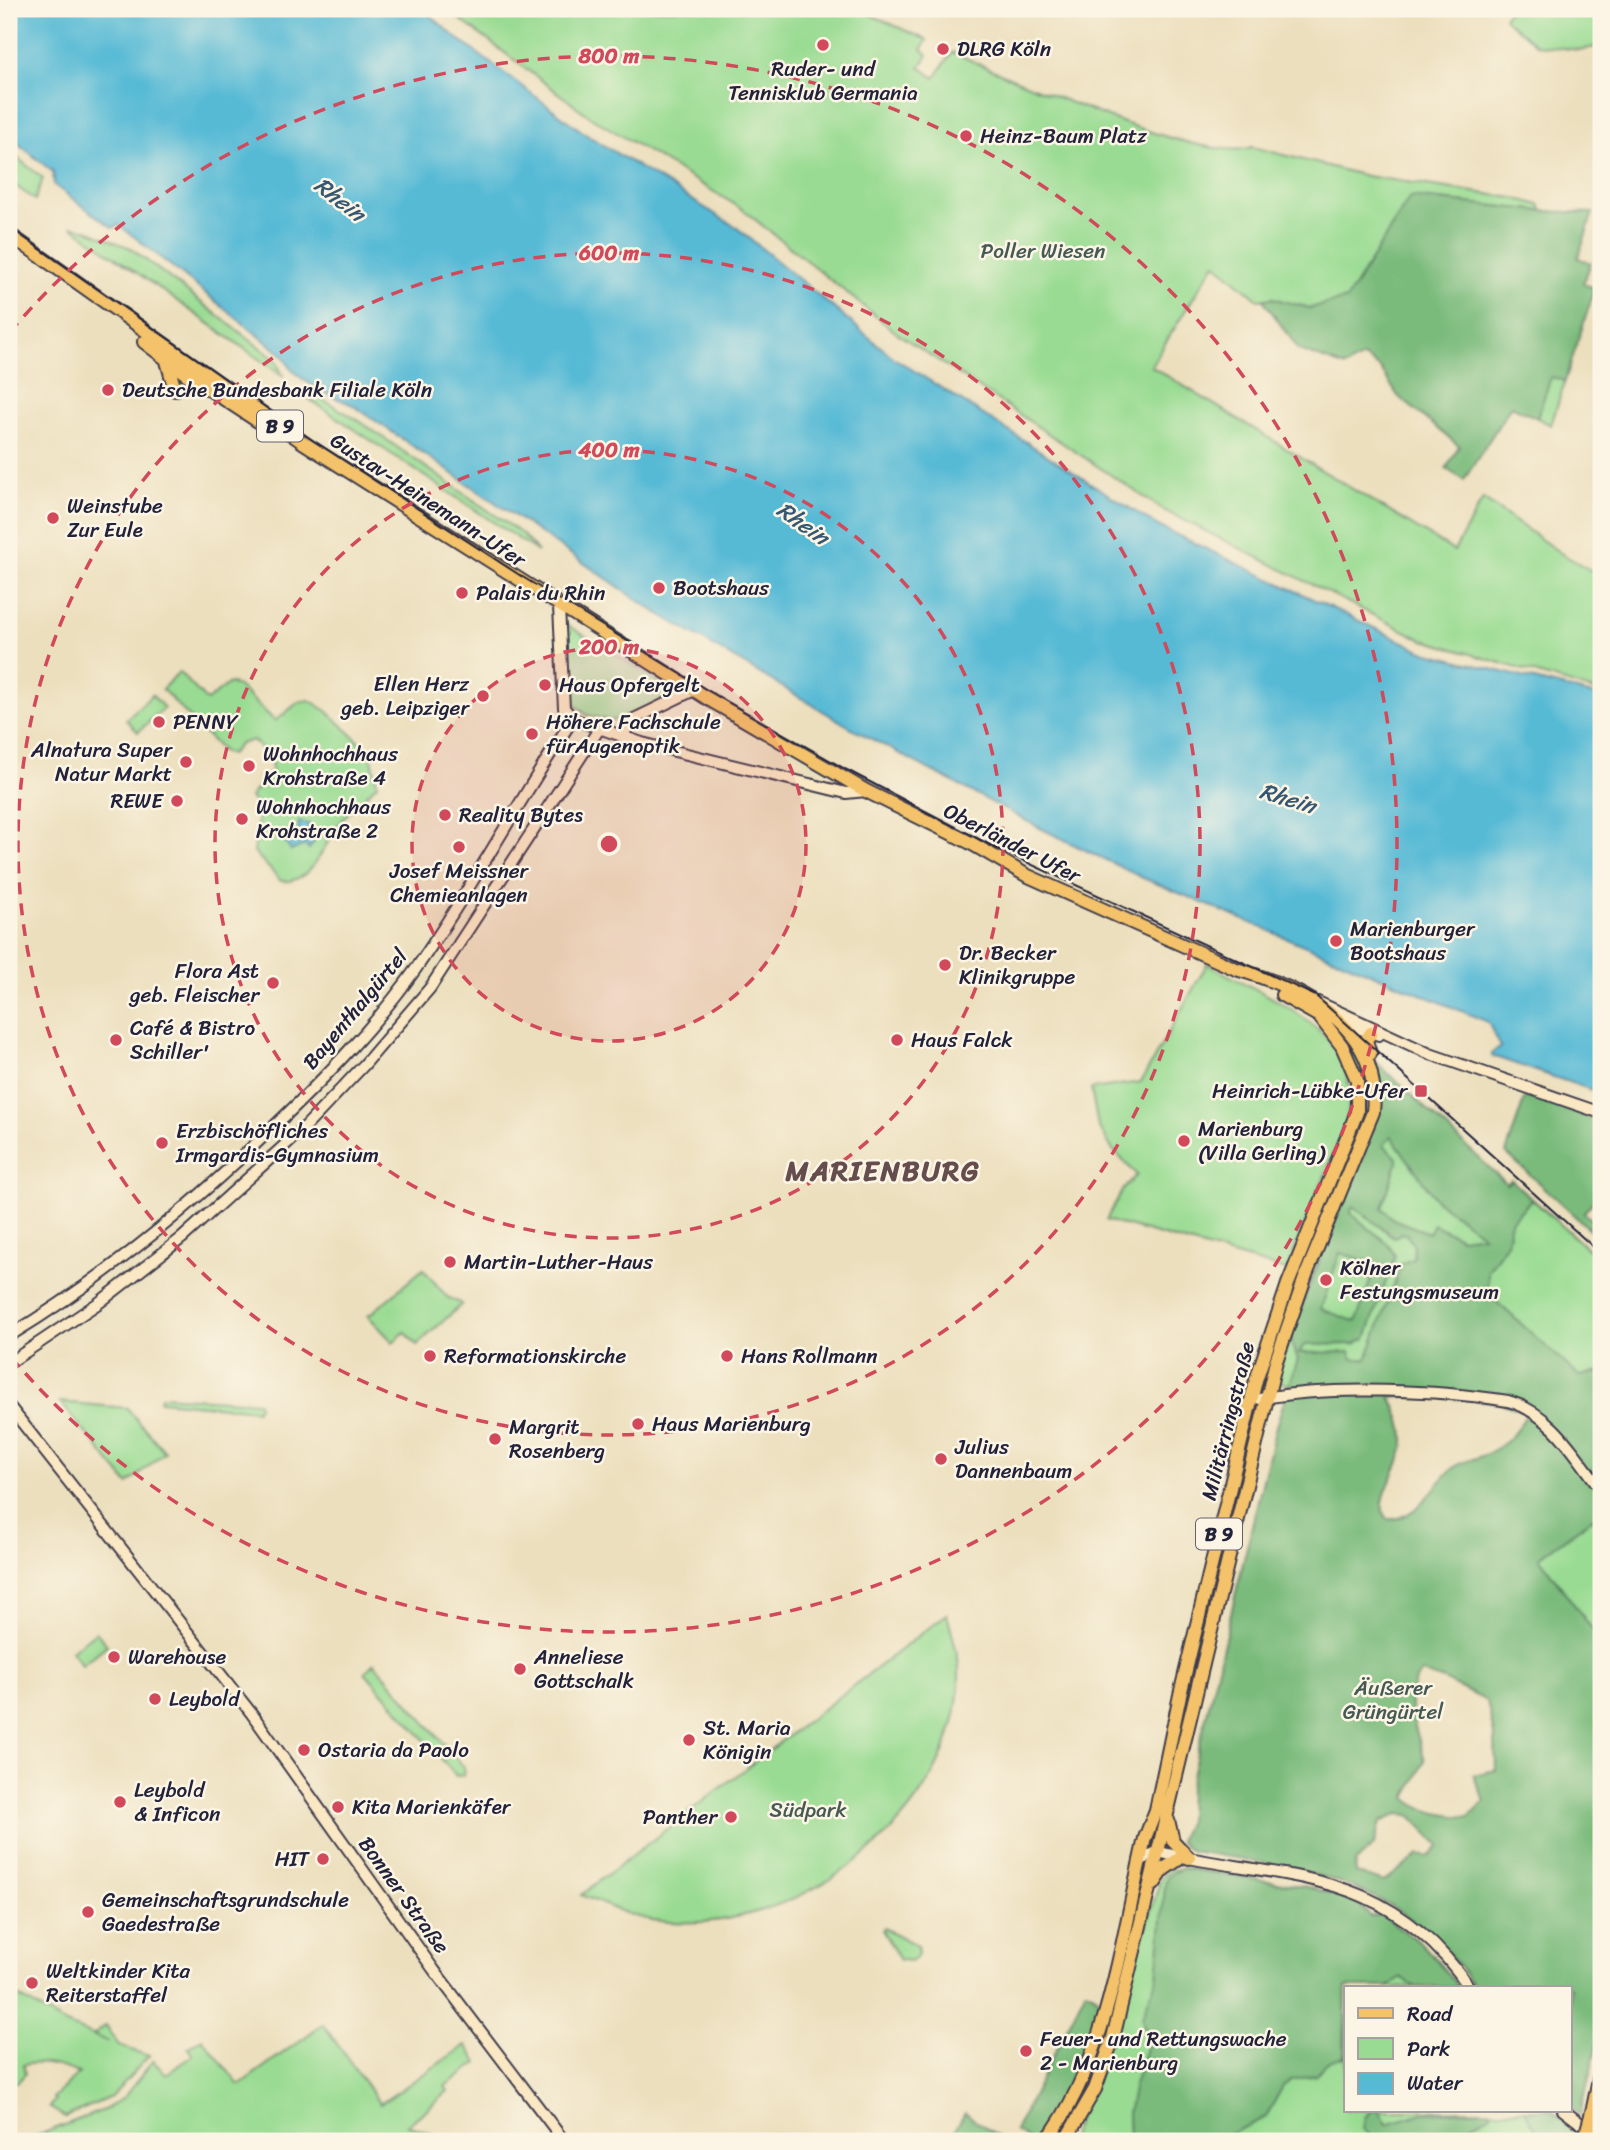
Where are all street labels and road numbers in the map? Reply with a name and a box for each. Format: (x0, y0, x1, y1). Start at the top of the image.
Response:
road number: B 9 (257, 410, 303, 442)
street label: Gustav-Heinemann-Ufer (322, 422, 535, 579)
street label: Oberländer Ufer (936, 792, 1089, 895)
street label: Bayenthalgürtel (292, 939, 418, 1078)
street label: Militärringstraße (1190, 1337, 1266, 1505)
road number: B 9 (1196, 1518, 1242, 1550)
street label: Bonner Straße (348, 1828, 460, 1962)

